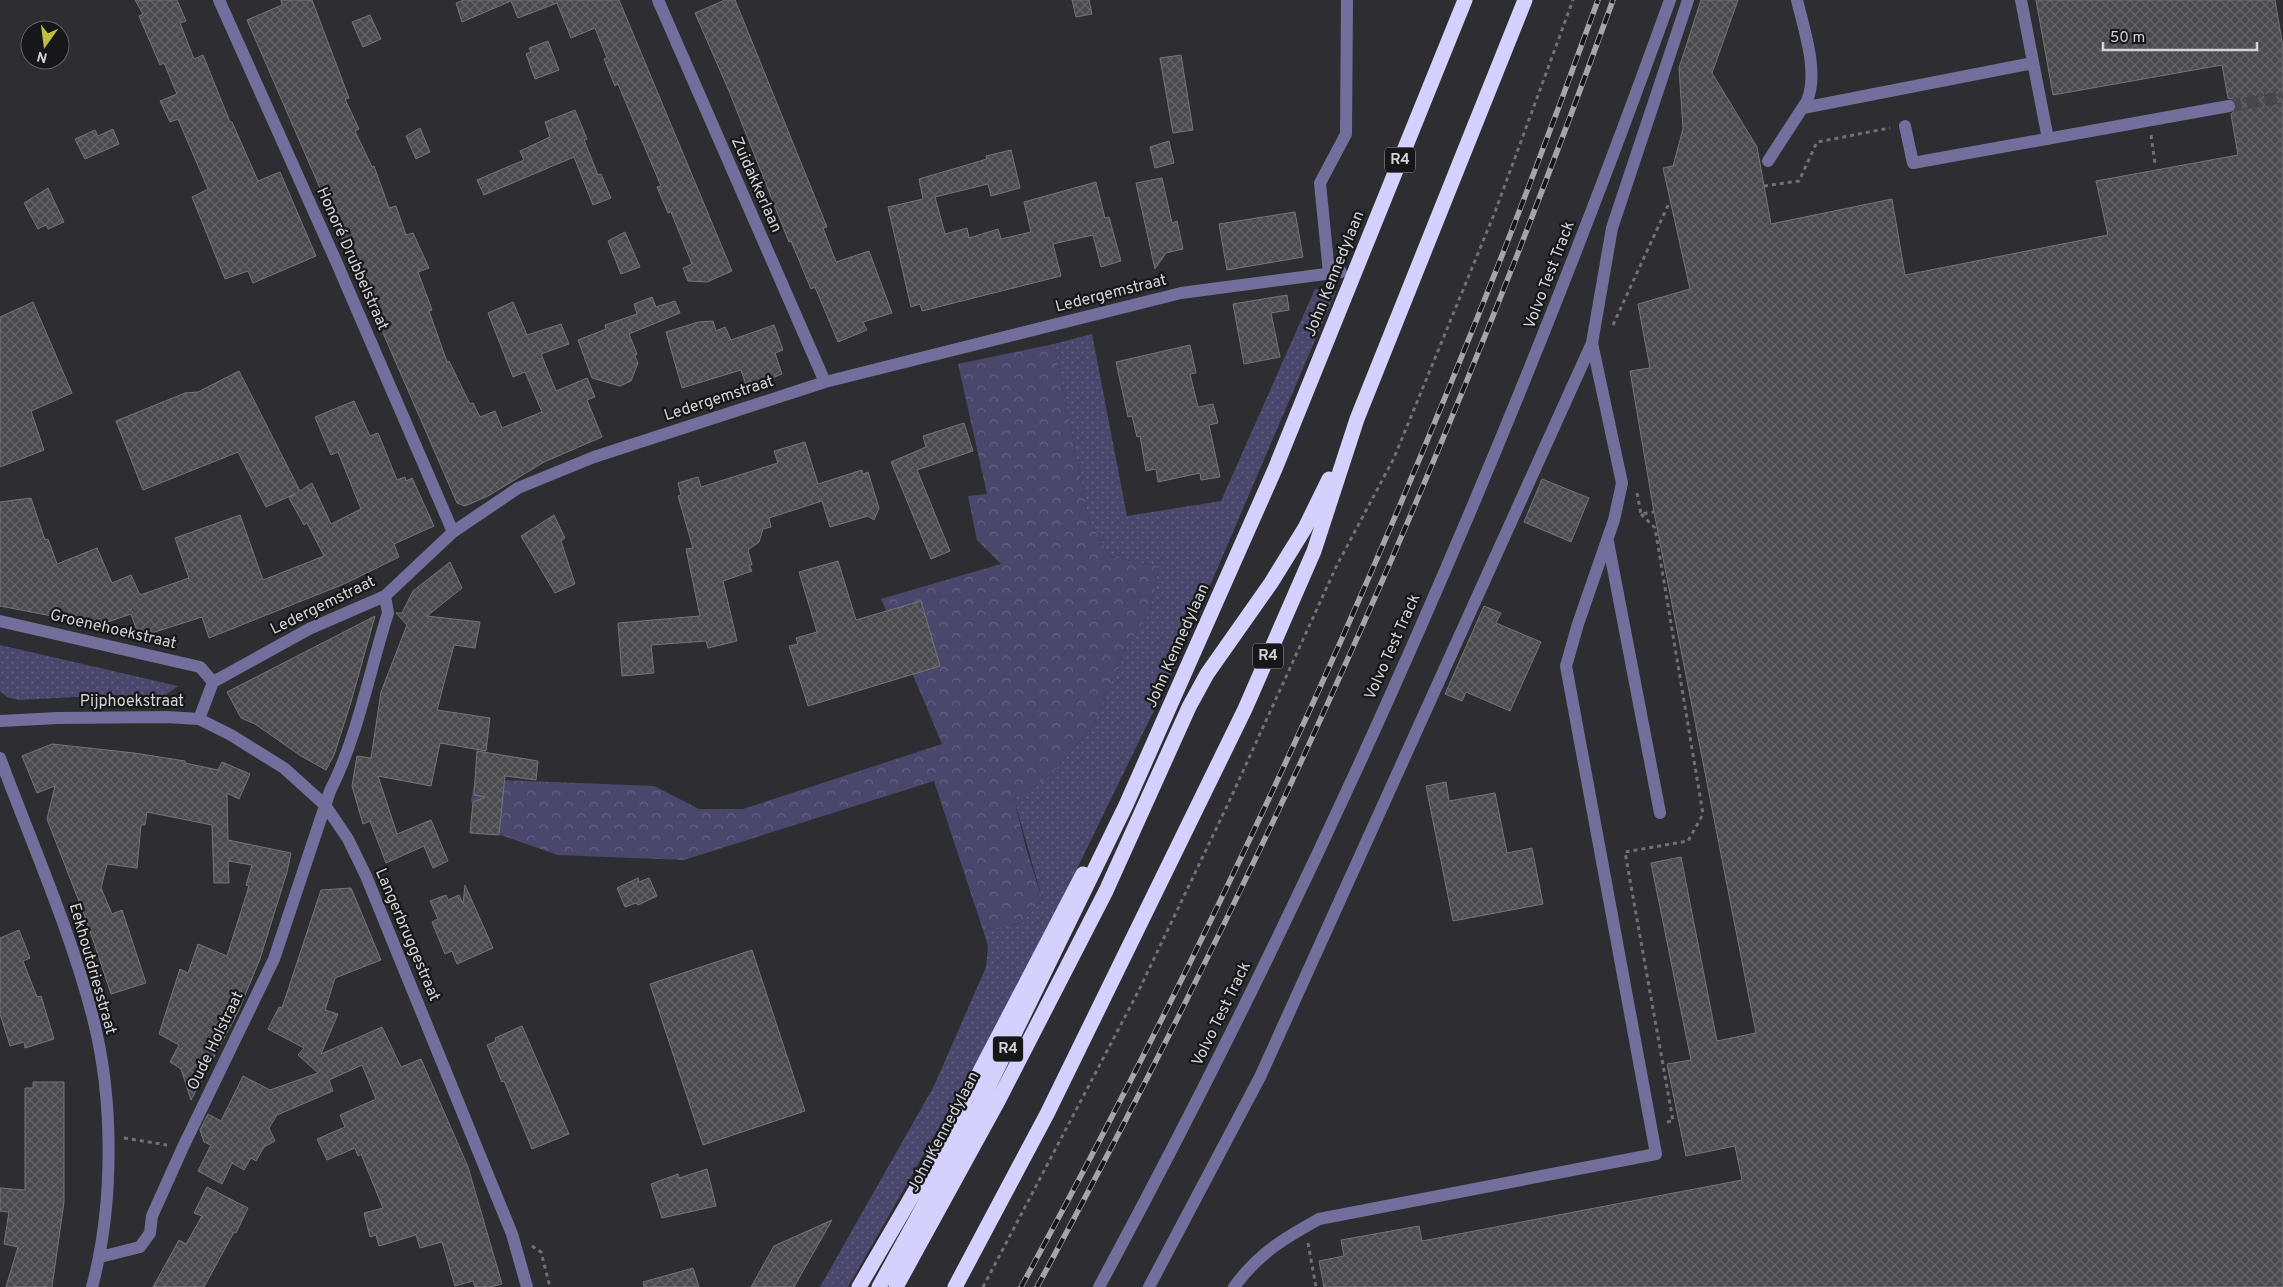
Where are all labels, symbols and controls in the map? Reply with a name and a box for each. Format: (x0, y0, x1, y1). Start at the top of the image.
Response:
north arrow (20, 20, 70, 70)
scale bar (2103, 20, 2257, 52)
text: 50 m (2110, 29, 2145, 48)
text: N (35, 47, 49, 66)
street label: Zuidakkerlaan (726, 134, 786, 236)
road number: R4 (1385, 148, 1415, 172)
street label: Honoré Drubbelstraat (311, 184, 393, 334)
street label: John Kennedylaan (1301, 208, 1369, 340)
street label: Volvo Test Track (1520, 218, 1580, 332)
street label: Ledergemstraat (1053, 271, 1169, 317)
street label: Ledergemstraat (662, 372, 776, 426)
street label: Ledergemstraat (267, 572, 379, 640)
street label: John Kennedylaan (1142, 581, 1214, 711)
street label: Volvo Test Track (1361, 591, 1425, 703)
street label: Groenehoekstraat (48, 606, 178, 654)
road number: R4 (1253, 644, 1283, 668)
street label: Pijphoekstraat (80, 692, 184, 712)
street label: Langerbruggestraat (370, 866, 444, 1004)
street label: Eekhoutdriesstraat (64, 901, 120, 1037)
street label: Volvo Test Track (1188, 958, 1256, 1070)
street label: Oude Holstraat (183, 988, 249, 1094)
road number: R4 (993, 1036, 1023, 1062)
street label: John Kennedylaan (904, 1068, 984, 1196)

